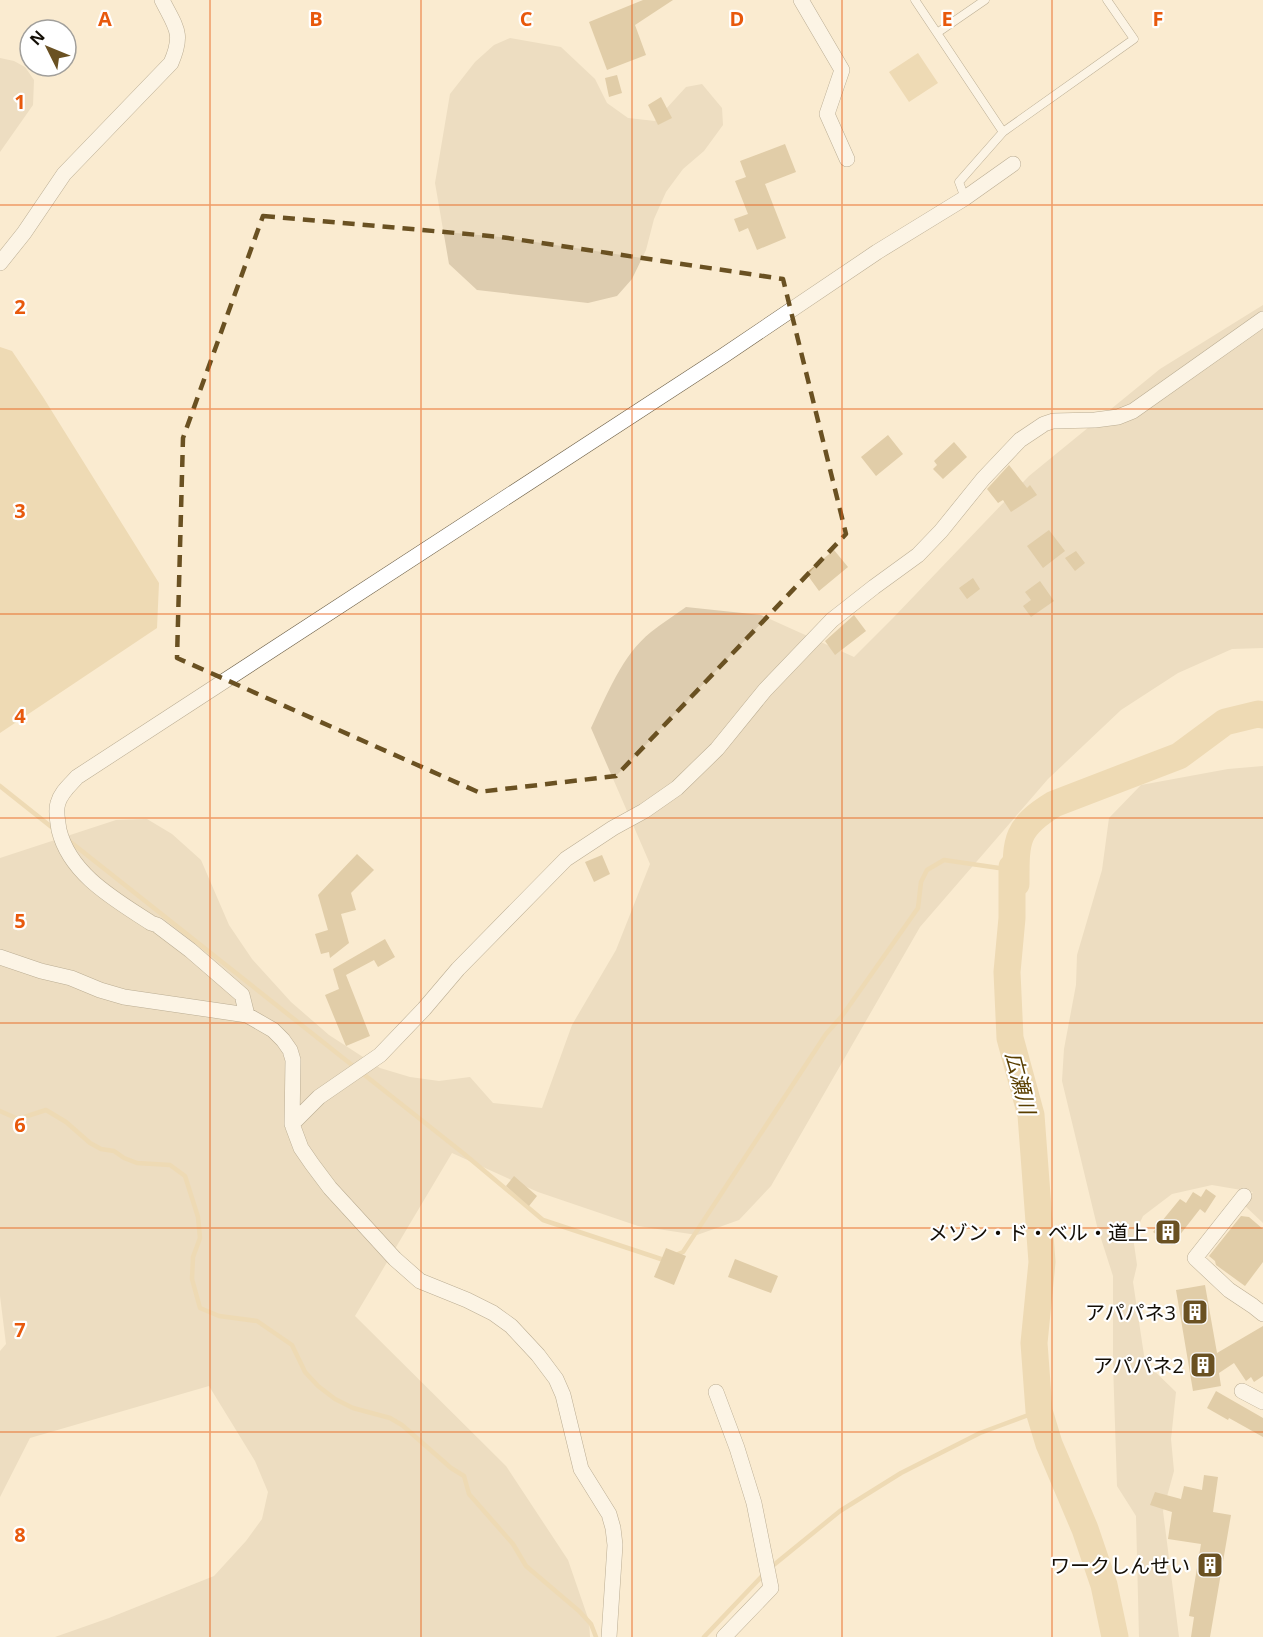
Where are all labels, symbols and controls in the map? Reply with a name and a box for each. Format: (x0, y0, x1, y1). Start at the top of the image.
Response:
text: A (98, 5, 112, 32)
text: B (309, 5, 323, 32)
text: C (520, 5, 533, 32)
text: D (730, 5, 744, 32)
text: E (941, 5, 953, 32)
text: F (1153, 5, 1163, 32)
north arrow (18, 18, 78, 78)
text: N (25, 26, 50, 50)
text: 1 (14, 88, 26, 115)
text: 2 (14, 293, 26, 320)
text: 3 (14, 497, 26, 524)
text: 4 (14, 702, 26, 729)
text: 5 (14, 907, 26, 934)
water label: 広瀬川 (1000, 1049, 1043, 1119)
text: 6 (14, 1111, 26, 1138)
building icon: メゾン・ド・ベル・道上 (1153, 1217, 1183, 1247)
place label: メゾン・ド・ベル・道上 (928, 1219, 1148, 1246)
building icon: アパパネ3 (1180, 1297, 1210, 1327)
place label: アパパネ3 (1085, 1299, 1176, 1326)
text: 7 (14, 1316, 26, 1343)
building icon: アパパネ2 (1188, 1350, 1218, 1380)
place label: アパパネ2 (1093, 1352, 1184, 1379)
text: 8 (14, 1521, 26, 1548)
building icon: ワークしんせい (1195, 1550, 1225, 1580)
place label: ワークしんせい (1050, 1552, 1190, 1579)

